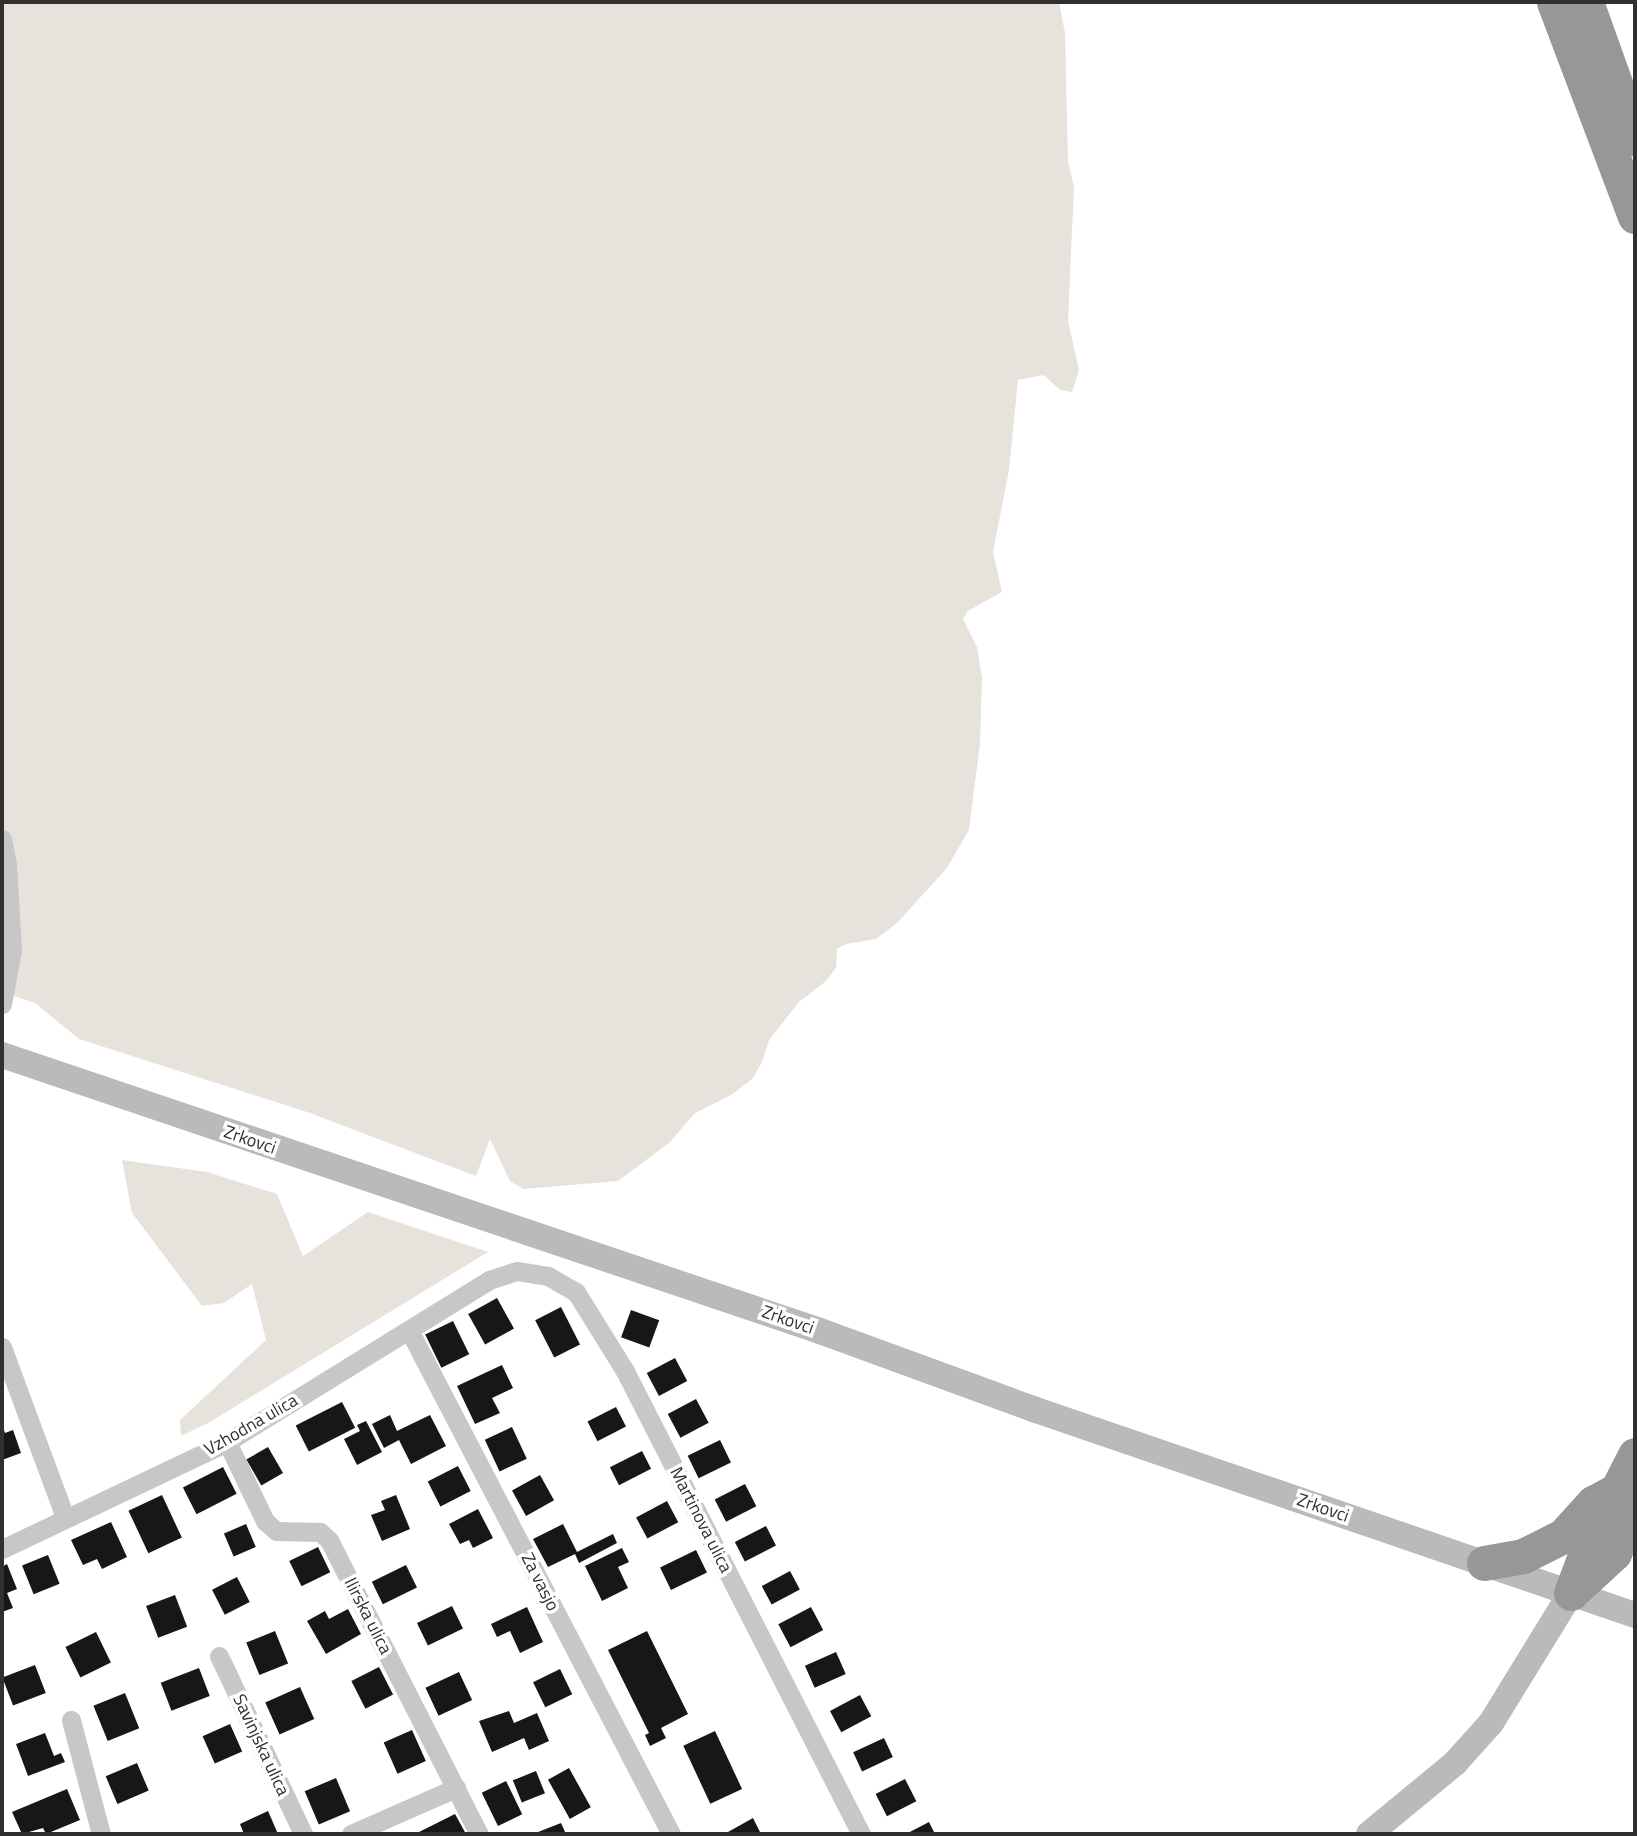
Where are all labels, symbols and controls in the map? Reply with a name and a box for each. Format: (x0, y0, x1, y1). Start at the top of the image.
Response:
street label: Zrkovci (221, 1121, 279, 1159)
street label: Zrkovci (759, 1301, 817, 1339)
street label: Vzhodna ulica (200, 1390, 302, 1460)
street label: Martinova ulica (665, 1464, 737, 1576)
street label: Zrkovci (1294, 1489, 1352, 1527)
street label: Za vasjo (516, 1549, 564, 1615)
street label: Ilirska ulica (339, 1574, 397, 1658)
street label: Savinjska ulica (228, 1691, 294, 1799)

